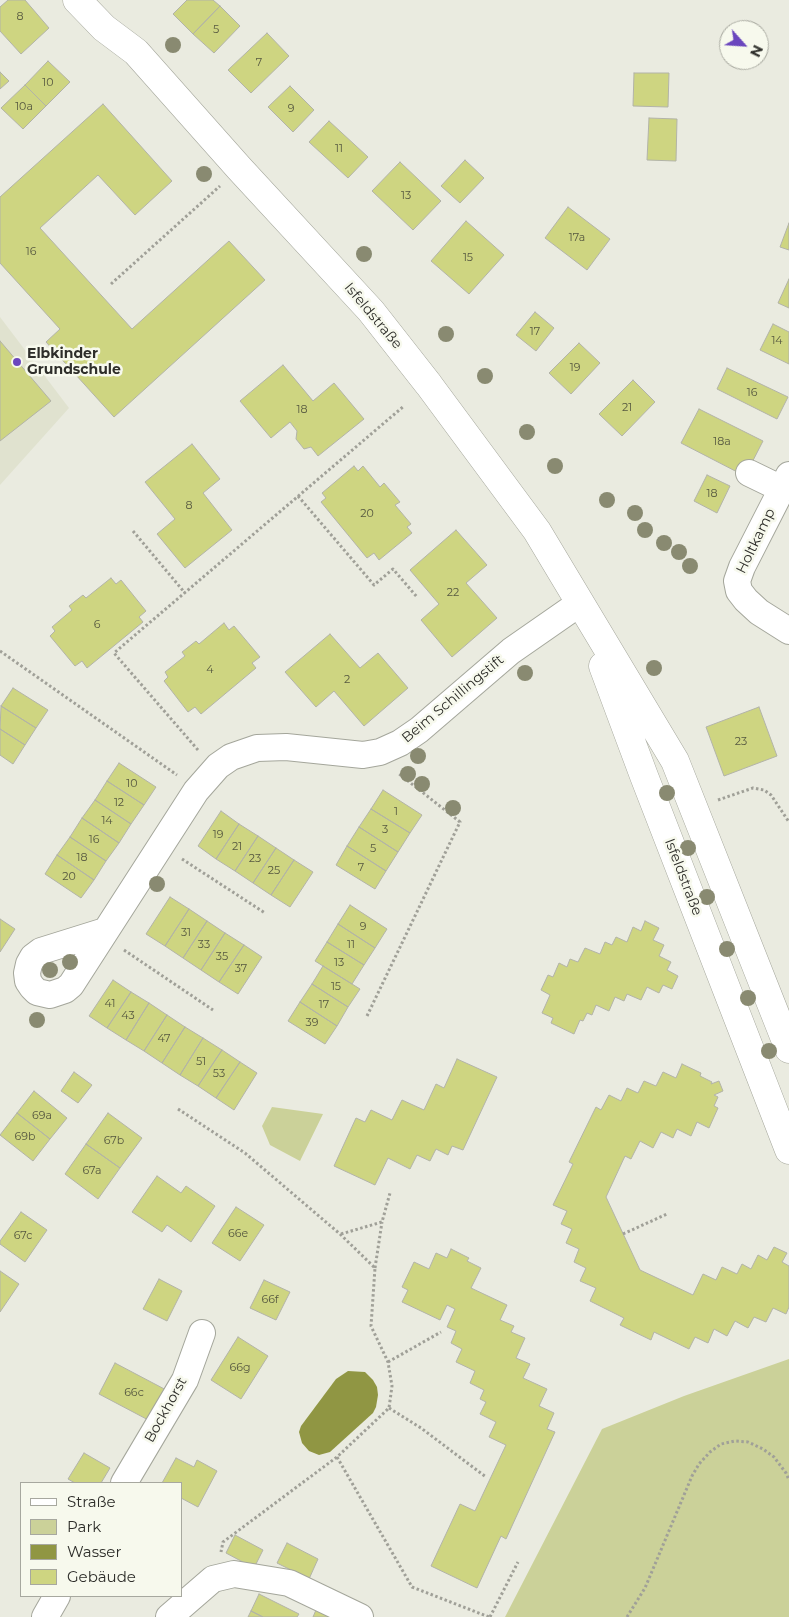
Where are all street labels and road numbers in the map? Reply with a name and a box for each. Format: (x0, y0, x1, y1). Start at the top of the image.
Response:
street label: Isfeldstraße (341, 280, 405, 352)
street label: Holtkamp (733, 506, 779, 576)
street label: Beim Schillingstift (399, 651, 507, 747)
street label: Isfeldstraße (661, 836, 705, 918)
street label: Bockhorst (141, 1375, 191, 1445)

